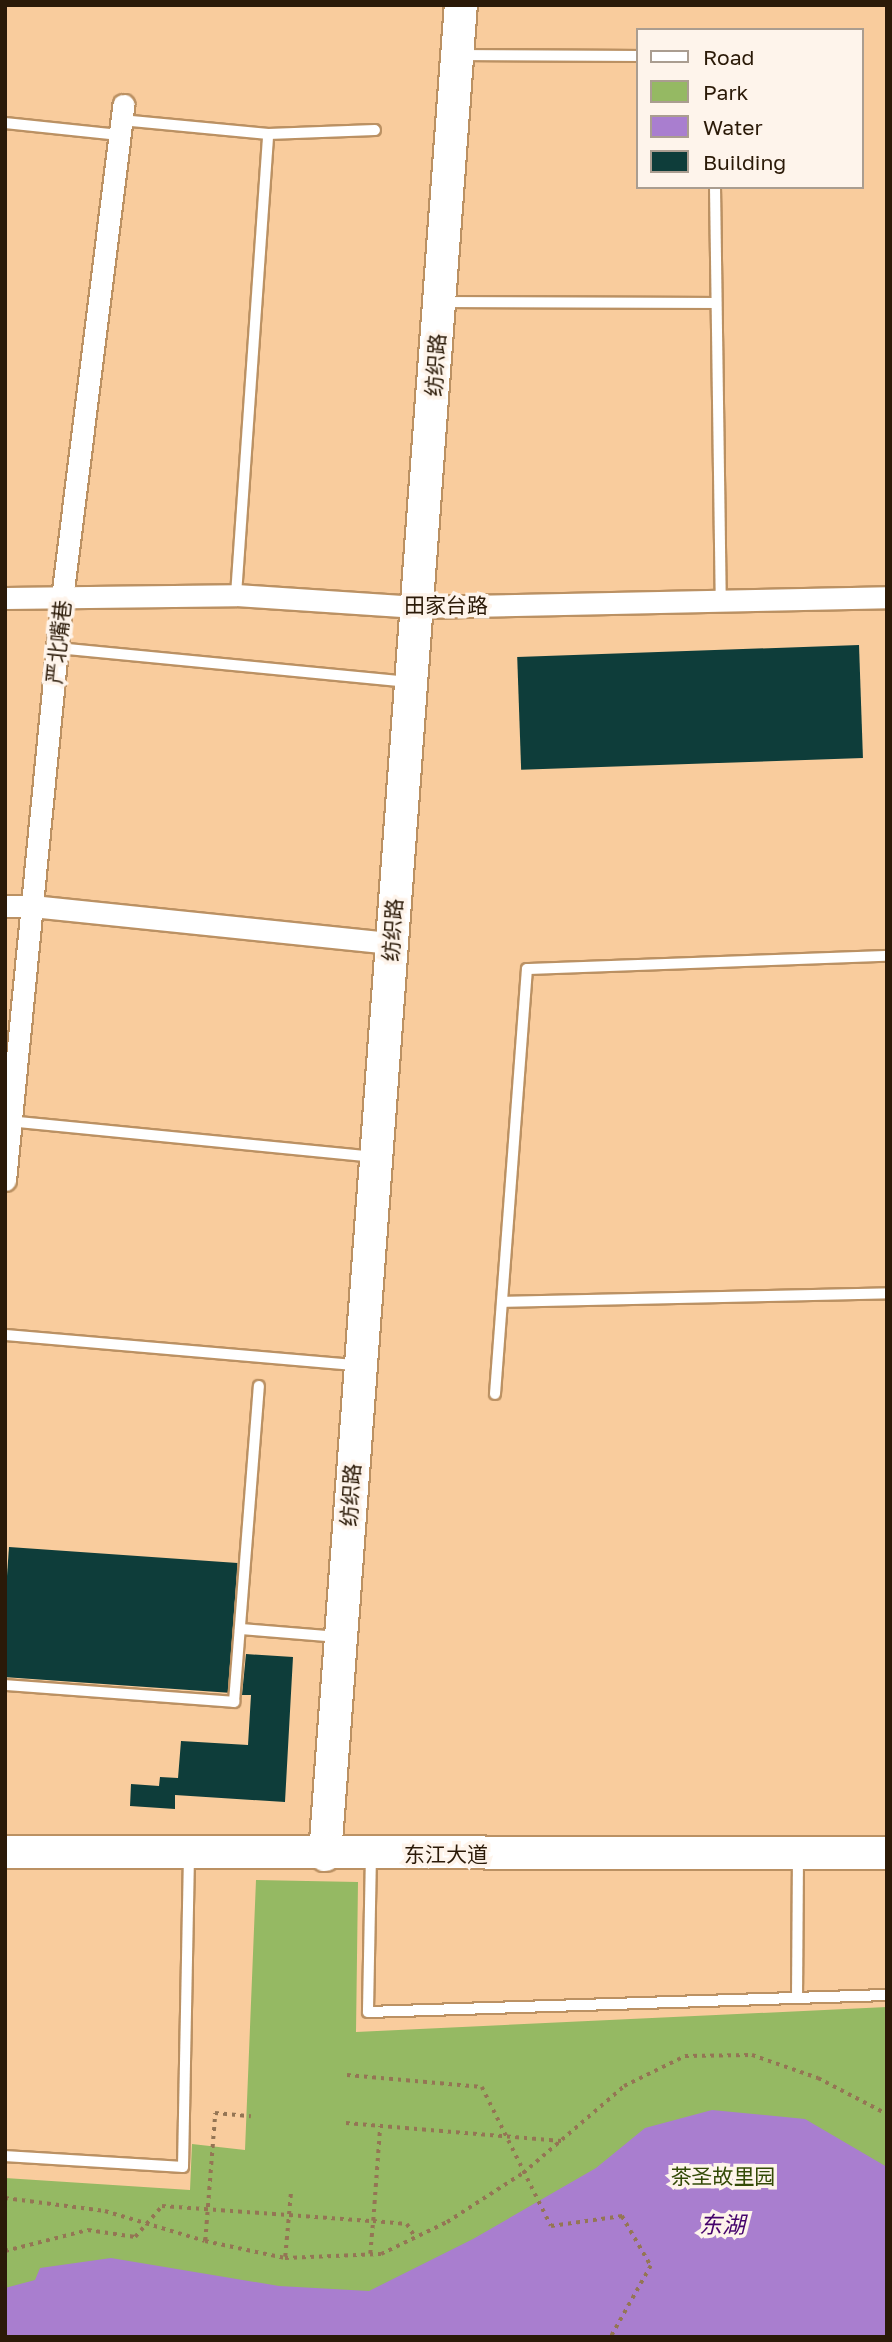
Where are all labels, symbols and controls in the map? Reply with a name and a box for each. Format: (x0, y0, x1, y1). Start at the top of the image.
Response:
legend (636, 28, 864, 189)
text: Road (703, 44, 754, 70)
text: Park (703, 79, 748, 105)
text: Water (703, 114, 763, 140)
text: Building (703, 149, 786, 175)
street label: 纺织路 (420, 333, 450, 397)
street label: 田家台路 (404, 592, 488, 618)
street label: 严北嘴巷 (41, 599, 75, 685)
street label: 纺织路 (377, 898, 407, 962)
street label: 纺织路 (335, 1463, 365, 1527)
street label: 东江大道 (404, 1841, 488, 1867)
park label: 茶圣故里园 (671, 2163, 775, 2189)
water label: 东湖 (699, 2210, 745, 2238)

